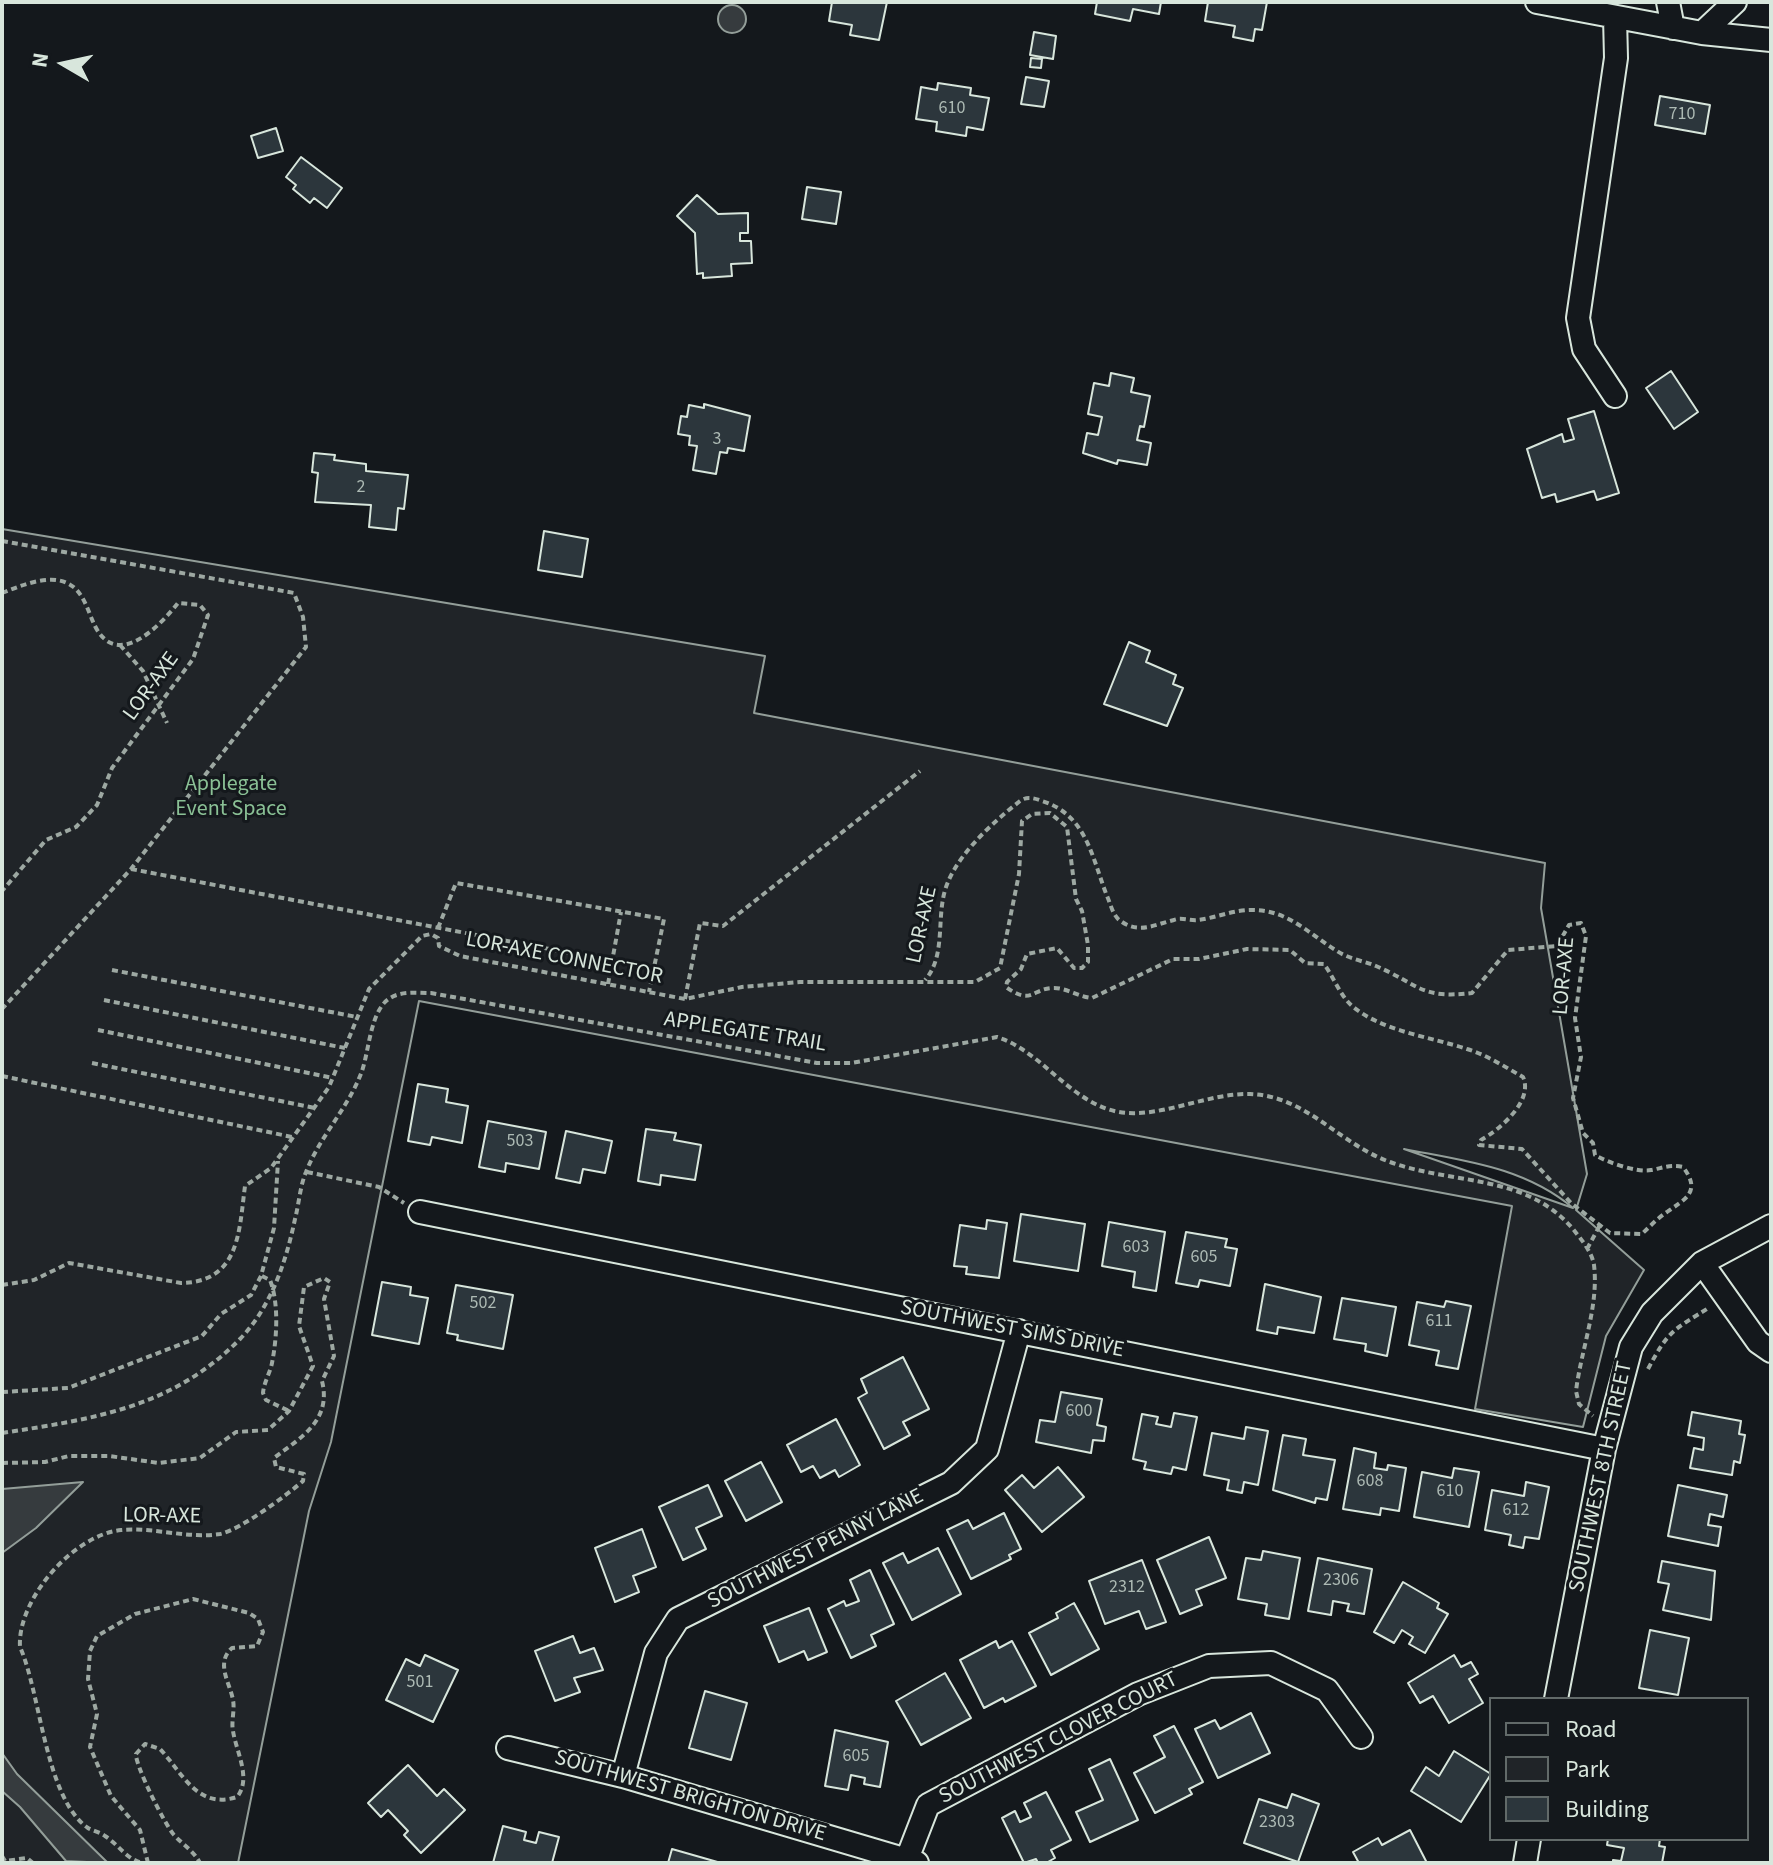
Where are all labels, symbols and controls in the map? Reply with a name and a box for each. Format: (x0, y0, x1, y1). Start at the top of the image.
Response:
north arrow (24, 24, 104, 104)
text: N (23, 51, 57, 70)
house number: 610 (939, 98, 965, 120)
house number: 710 (1669, 104, 1695, 126)
house number: 3 (713, 429, 721, 451)
house number: 2 (357, 477, 365, 499)
street label: LOR-AXE (118, 648, 186, 726)
park label: Applegate Event Space (175, 772, 287, 824)
street label: LOR-AXE (902, 884, 944, 966)
street label: LOR-AXE CONNECTOR (463, 927, 665, 991)
street label: LOR-AXE (1548, 936, 1582, 1016)
street label: APPLEGATE TRAIL (662, 1007, 828, 1059)
house number: 503 (507, 1131, 533, 1153)
house number: 603 (1123, 1237, 1149, 1259)
house number: 605 (1191, 1247, 1217, 1269)
house number: 502 (470, 1293, 496, 1315)
street label: SOUTHWEST SIMS DRIVE (898, 1295, 1126, 1365)
house number: 611 (1426, 1311, 1452, 1333)
street label: SOUTHWEST 8TH STREET (1565, 1359, 1639, 1595)
house number: 600 (1066, 1401, 1092, 1423)
house number: 608 (1357, 1471, 1383, 1493)
house number: 610 (1437, 1481, 1463, 1503)
street label: SOUTHWEST PENNY LANE (704, 1484, 928, 1616)
house number: 612 (1503, 1500, 1529, 1522)
street label: LOR-AXE (123, 1503, 201, 1531)
house number: 2306 (1323, 1570, 1359, 1592)
house number: 2312 (1109, 1577, 1145, 1599)
street label: SOUTHWEST CLOVER COURT (935, 1667, 1183, 1811)
house number: 501 (407, 1672, 433, 1694)
legend (1489, 1697, 1749, 1841)
text: Road (1565, 1712, 1617, 1747)
street label: SOUTHWEST BRIGHTON DRIVE (551, 1746, 829, 1848)
house number: 605 (843, 1746, 869, 1768)
text: Park (1565, 1752, 1610, 1787)
text: Building (1565, 1792, 1649, 1827)
house number: 2303 (1259, 1812, 1295, 1834)

